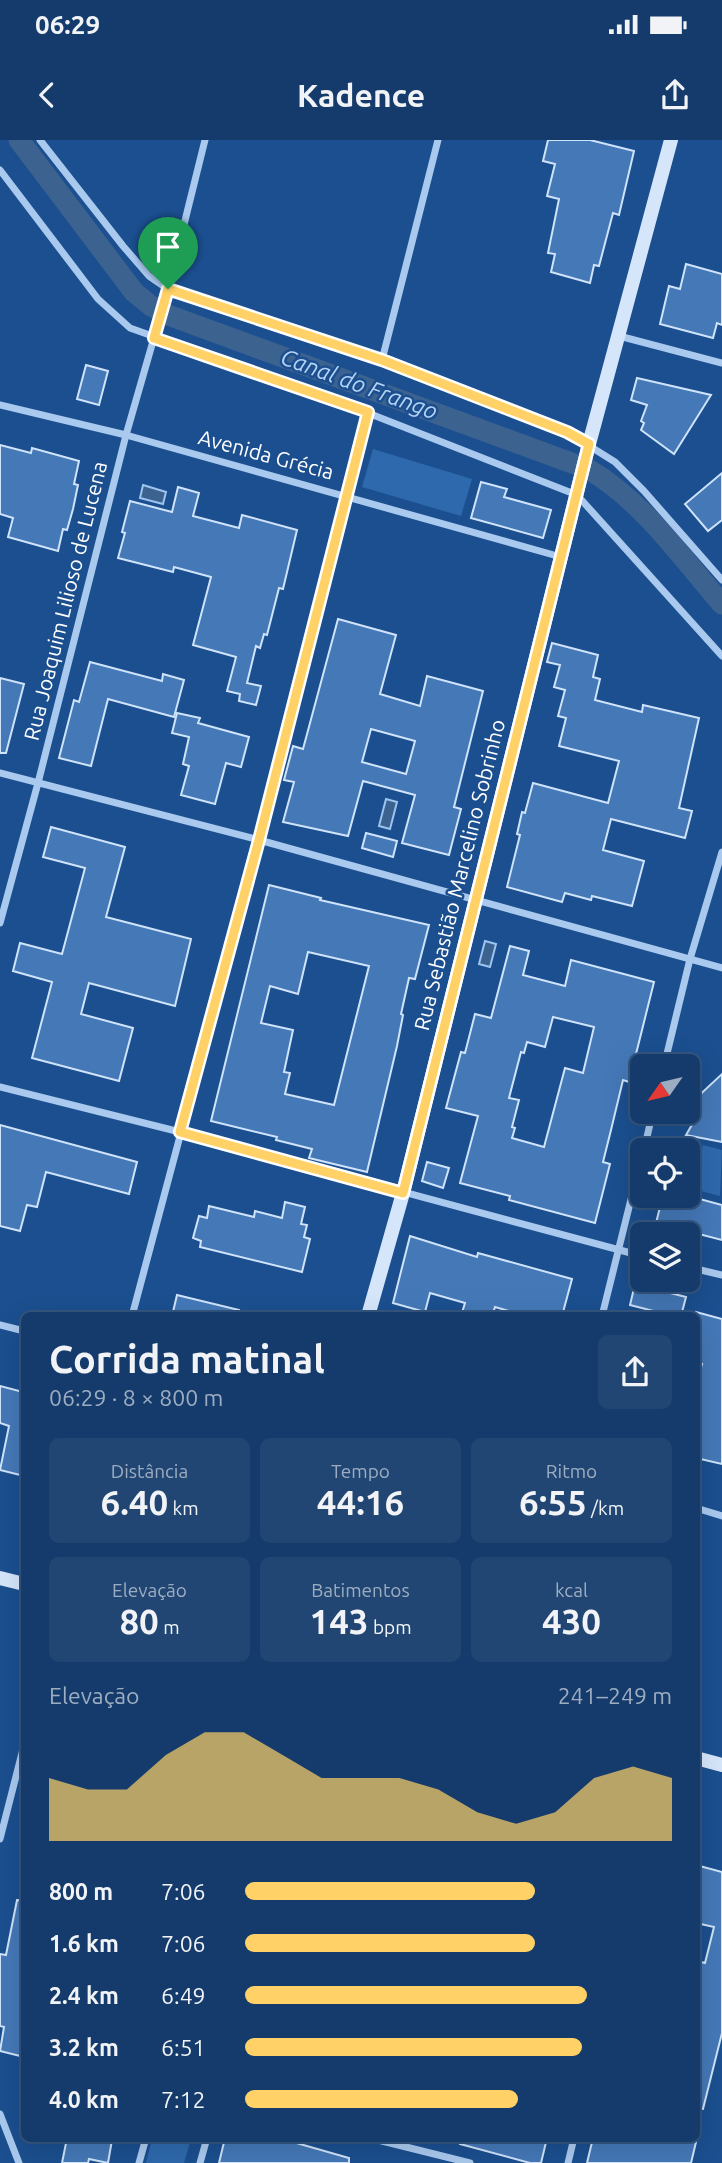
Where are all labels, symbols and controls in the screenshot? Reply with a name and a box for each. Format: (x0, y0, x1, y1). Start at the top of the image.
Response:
text: 06:29 (35, 10, 100, 39)
icon: back (28, 76, 66, 114)
icon: share (656, 76, 694, 114)
text: Kadence (297, 77, 425, 113)
pin (138, 217, 198, 289)
icon: arrive (149, 228, 187, 266)
water label: Canal do Frango (278, 344, 441, 423)
street label: Avenida Grécia (196, 424, 337, 484)
street label: Rua Joaquim Lilioso de Lucena (19, 459, 111, 743)
street label: Rua Sebastião Marcelino Sobrinho (409, 717, 509, 1033)
north arrow (630, 1054, 700, 1124)
map controls (630, 1054, 700, 1292)
button: locate (630, 1138, 700, 1208)
button: layers (630, 1222, 700, 1292)
button: share (598, 1335, 672, 1409)
text: Corrida matinal (49, 1338, 325, 1380)
text: 06:29 · 8 × 800 m (49, 1385, 223, 1410)
text: Distância (111, 1460, 188, 1482)
text: Tempo (331, 1460, 390, 1482)
text: Ritmo (546, 1460, 597, 1482)
text: 6.40 (100, 1482, 168, 1522)
text: 44:16 (317, 1482, 404, 1522)
text: 6:55 (519, 1482, 587, 1522)
text: km (168, 1497, 199, 1519)
text: /km (587, 1497, 624, 1519)
text: Elevação (112, 1579, 187, 1601)
text: Batimentos (311, 1579, 410, 1601)
text: kcal (555, 1579, 588, 1601)
text: 80 (119, 1601, 159, 1641)
text: 143 (309, 1601, 369, 1641)
text: 430 (542, 1601, 601, 1641)
text: m (159, 1616, 180, 1638)
text: bpm (369, 1616, 412, 1638)
text: Elevação (49, 1683, 140, 1708)
text: 241–249 m (558, 1683, 672, 1708)
text: 800 m (49, 1879, 113, 1904)
text: 7:06 (161, 1879, 206, 1904)
text: 1.6 km (49, 1931, 119, 1956)
text: 7:06 (161, 1931, 206, 1956)
text: 2.4 km (49, 1983, 119, 2008)
text: 6:49 (161, 1983, 206, 2008)
text: 3.2 km (49, 2035, 119, 2060)
text: 6:51 (161, 2035, 206, 2060)
text: 4.0 km (49, 2087, 119, 2112)
text: 7:12 (161, 2087, 206, 2112)

